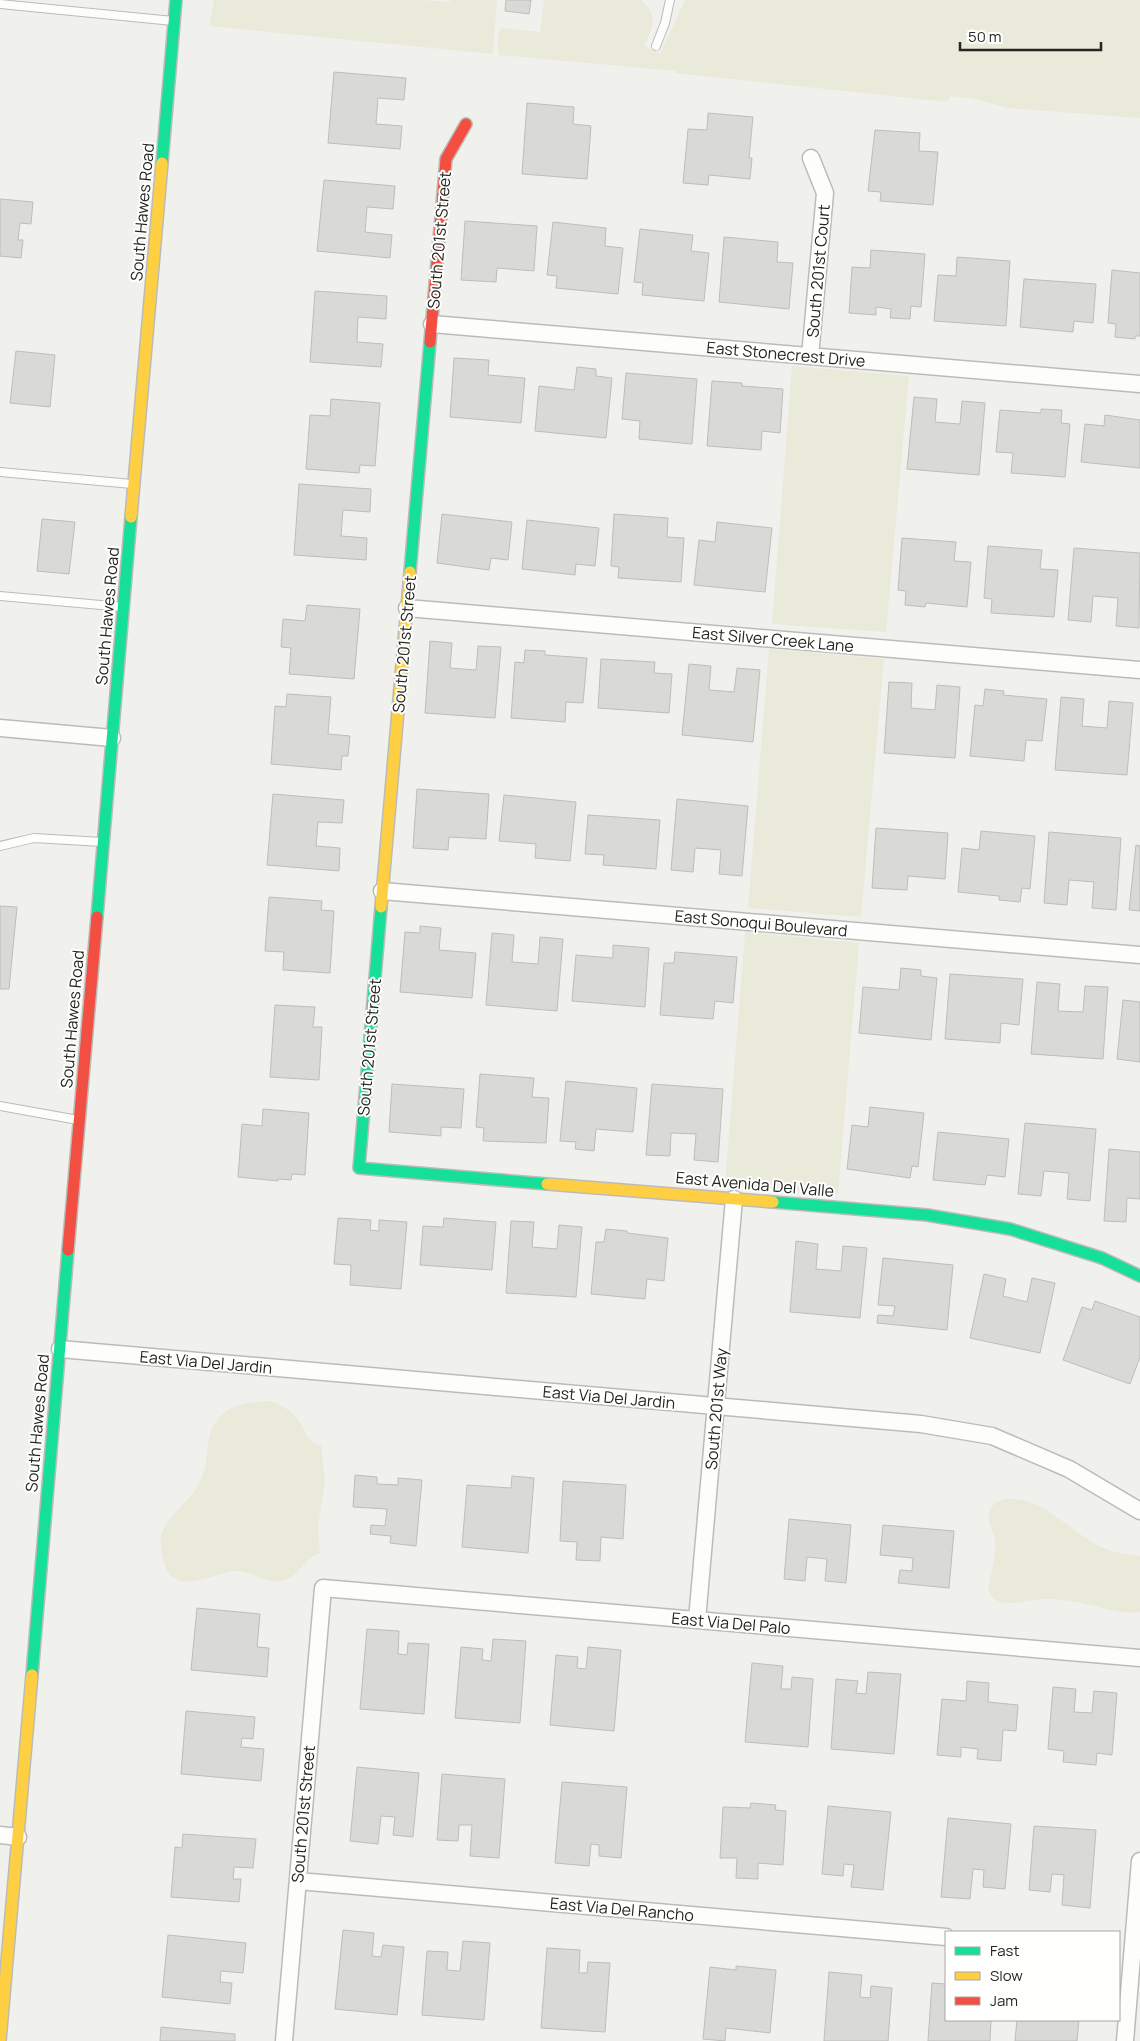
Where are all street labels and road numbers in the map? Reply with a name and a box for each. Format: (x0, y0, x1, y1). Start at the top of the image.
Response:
street label: South Hawes Road (125, 142, 159, 282)
street label: South 201st Street (422, 170, 456, 310)
street label: South 201st Court (801, 203, 835, 339)
street label: East Stonecrest Drive (706, 336, 866, 372)
street label: South Hawes Road (90, 546, 124, 686)
street label: South 201st Street (387, 574, 421, 714)
street label: East Silver Creek Lane (691, 621, 855, 657)
street label: East Sonoqui Boulevard (674, 904, 848, 942)
street label: South Hawes Road (55, 949, 89, 1089)
street label: South 201st Street (352, 977, 386, 1117)
street label: East Avenida Del Valle (675, 1166, 835, 1202)
street label: East Via Del Jardin (139, 1345, 273, 1379)
street label: South 201st Way (700, 1347, 732, 1471)
street label: South Hawes Road (20, 1353, 54, 1493)
street label: East Via Del Jardin (542, 1380, 676, 1414)
street label: East Via Del Palo (670, 1607, 792, 1639)
street label: South 201st Street (286, 1744, 320, 1884)
street label: East Via Del Rancho (549, 1892, 695, 1926)

